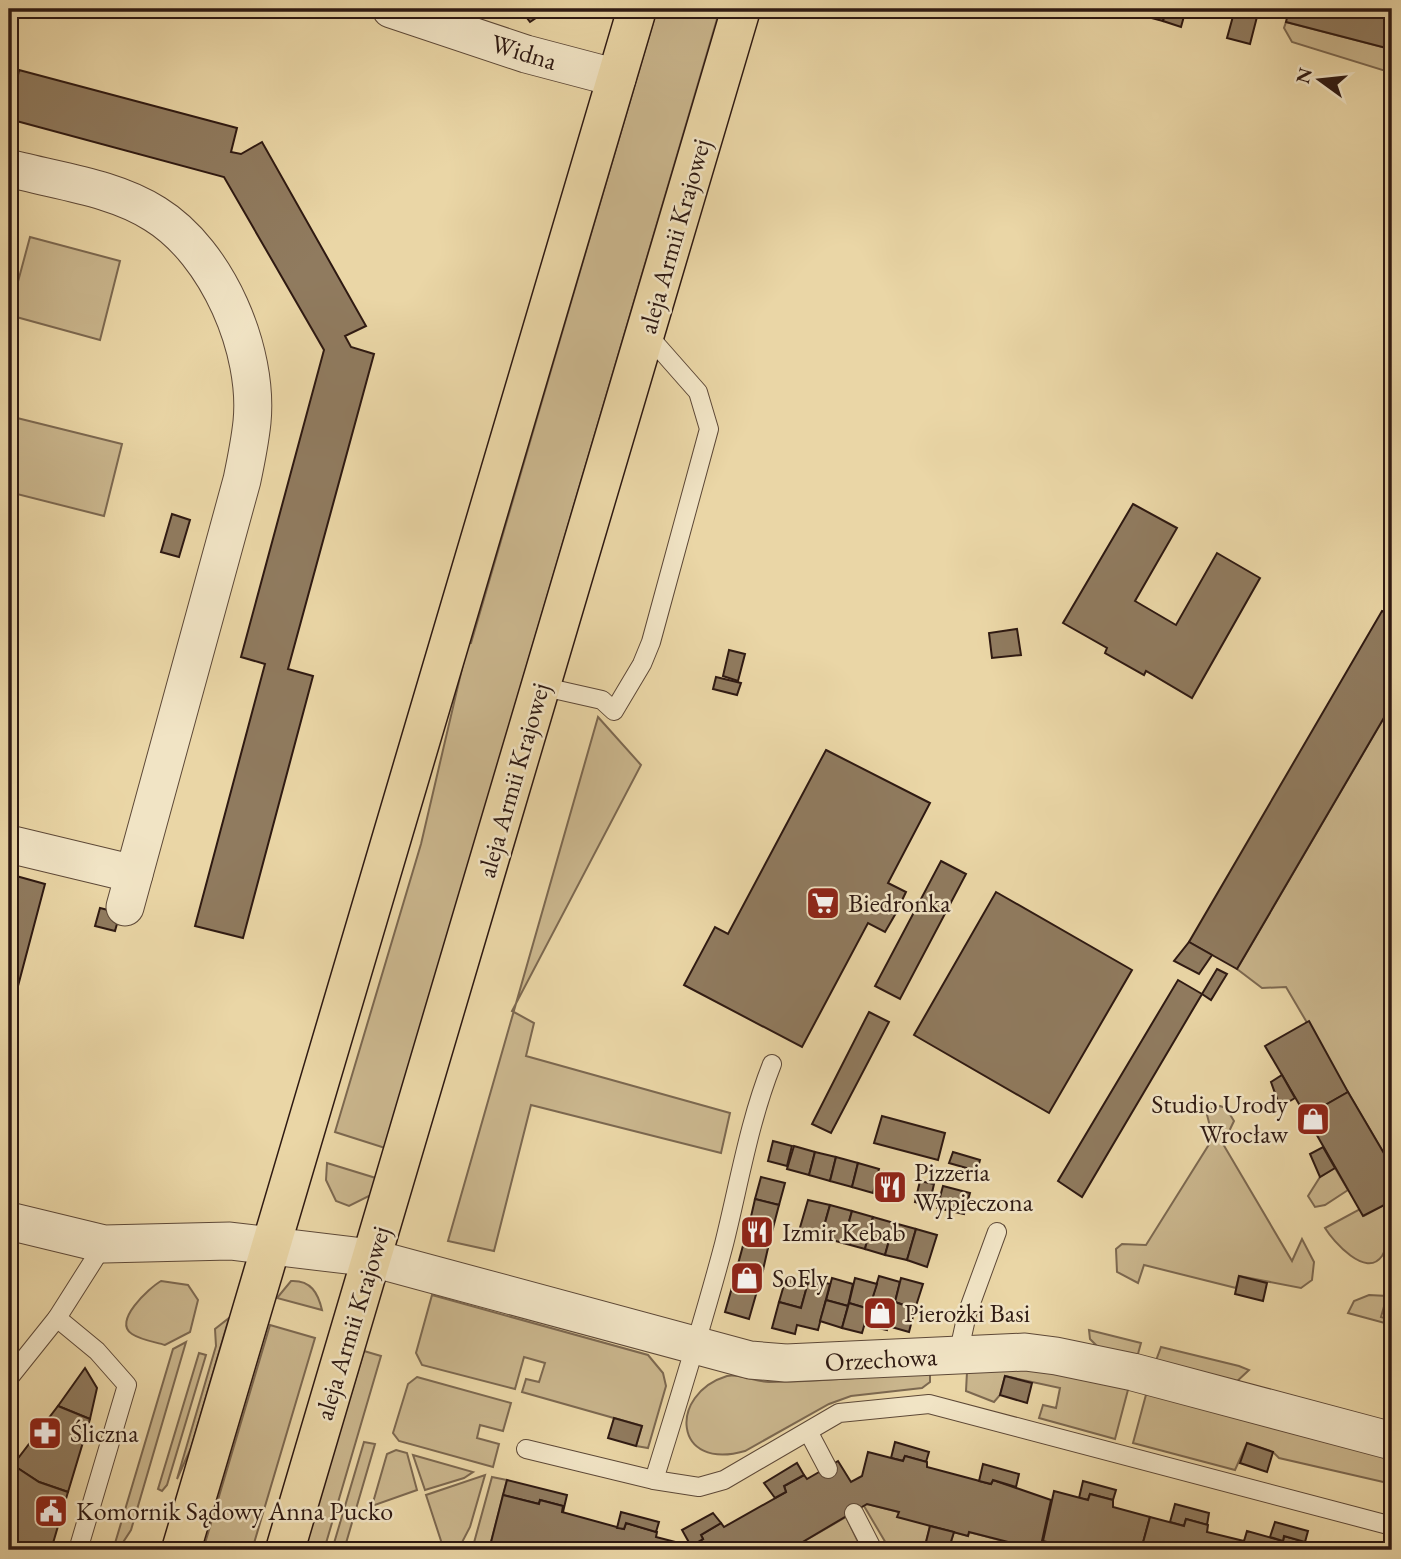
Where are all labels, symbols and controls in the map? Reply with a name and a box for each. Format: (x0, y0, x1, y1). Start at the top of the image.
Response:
street label: Widna (487, 26, 562, 78)
north arrow (1286, 46, 1356, 116)
text: N (1290, 64, 1318, 86)
street label: aleja Armii Krajowej (630, 135, 718, 337)
street label: aleja Armii Krajowej (469, 679, 557, 881)
supermarket icon: Biedronka (804, 884, 842, 922)
place label: Biedronka (848, 886, 951, 920)
place label: Studio Urody Wrocław (1151, 1087, 1289, 1151)
shop icon: Studio Urody Wrocław (1294, 1100, 1332, 1138)
place label: Pizzeria Wypieczona (914, 1155, 1034, 1219)
restaurant icon: Pizzeria Wypieczona (871, 1168, 909, 1206)
restaurant icon: Izmir Kebab (738, 1213, 776, 1251)
place label: Izmir Kebab (782, 1215, 906, 1249)
street label: aleja Armii Krajowej (306, 1222, 398, 1424)
shop icon: SoFly (728, 1259, 766, 1297)
place label: SoFly (772, 1261, 829, 1295)
shop icon: Pierożki Basi (861, 1294, 899, 1332)
place label: Pierożki Basi (904, 1296, 1030, 1330)
street label: Orzechowa (824, 1339, 939, 1379)
pharmacy icon: Śliczna (26, 1414, 64, 1452)
place label: Śliczna (70, 1416, 139, 1450)
public building icon: Komornik Sądowy Anna Pucko (32, 1492, 70, 1530)
place label: Komornik Sądowy Anna Pucko (76, 1494, 393, 1528)

